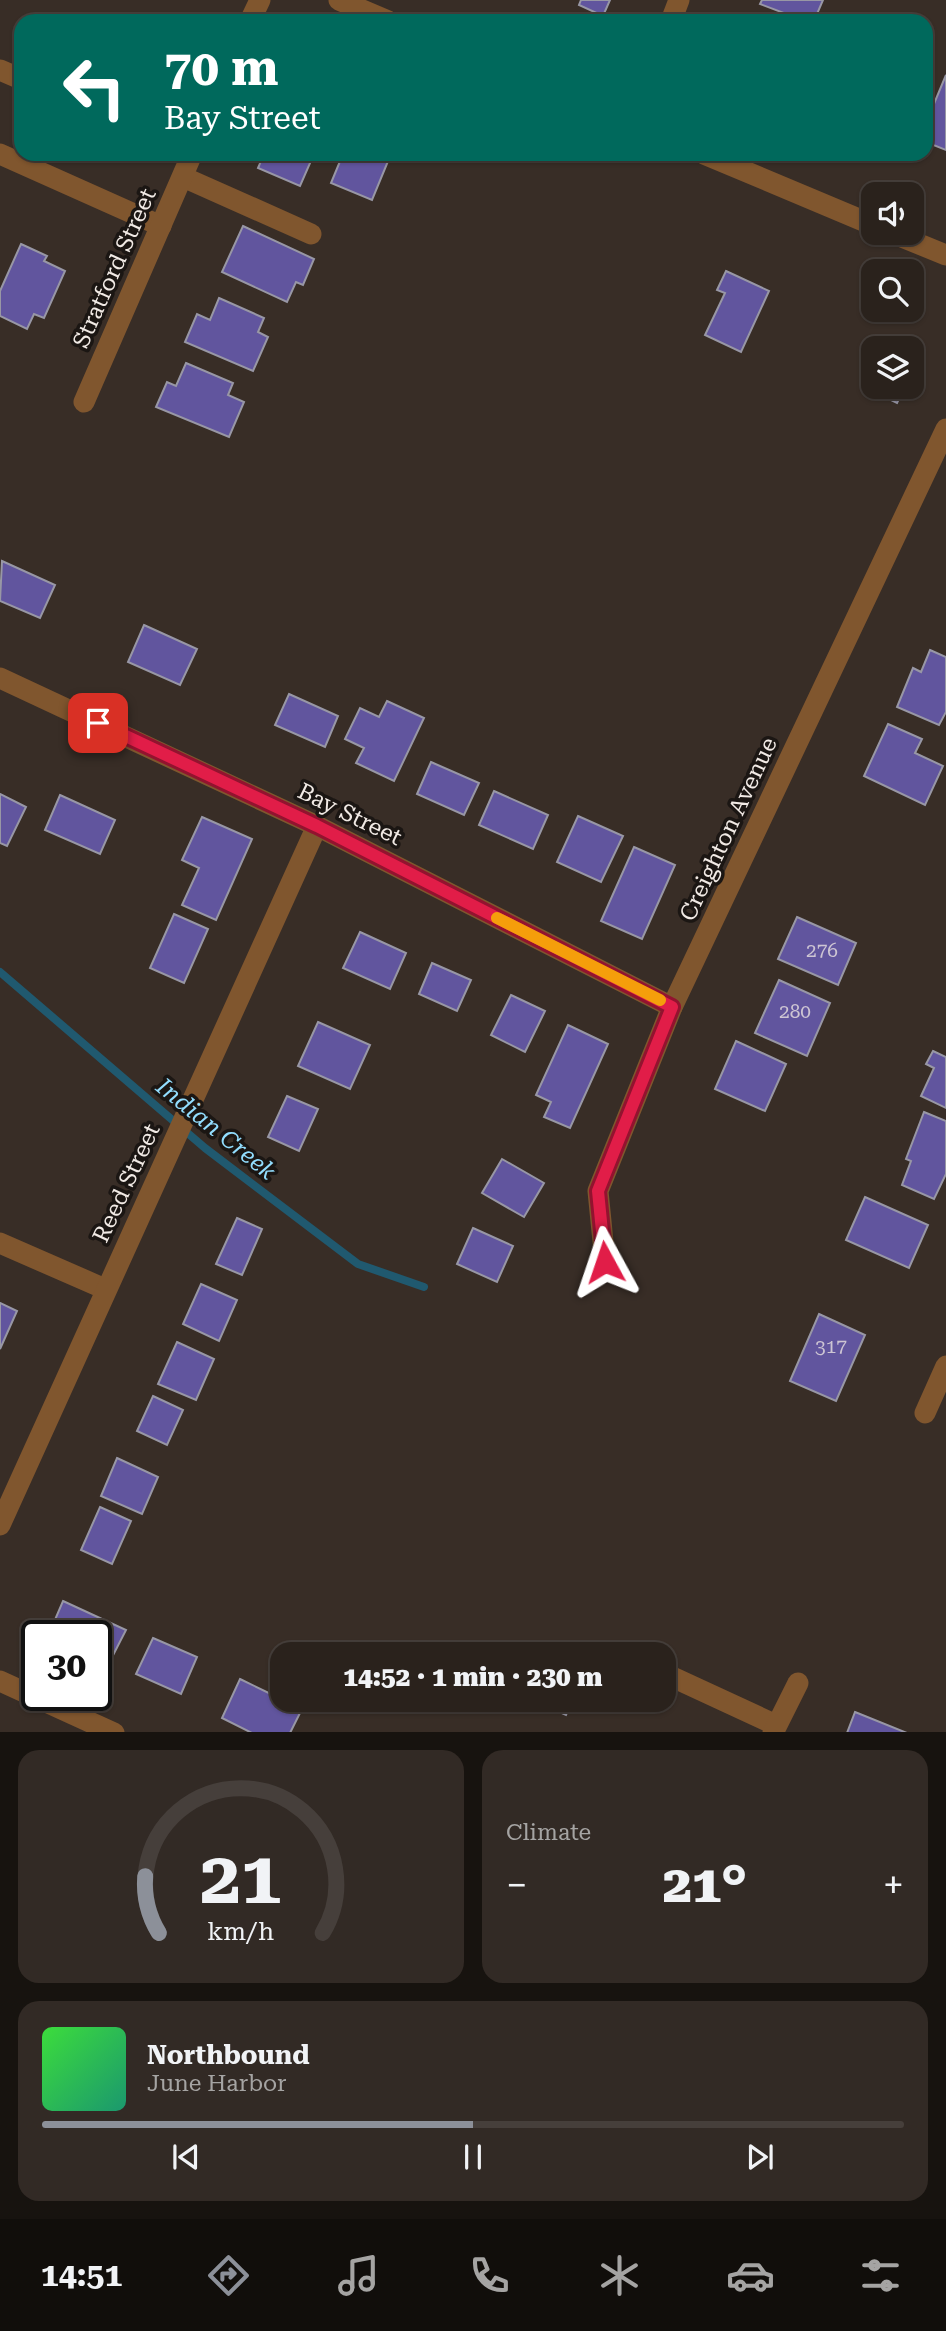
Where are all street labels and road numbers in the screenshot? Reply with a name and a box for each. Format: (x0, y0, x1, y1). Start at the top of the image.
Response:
street label: Stratford Street (67, 184, 162, 352)
street label: Creighton Avenue (674, 733, 783, 925)
street label: Bay Street (293, 778, 407, 851)
street label: Reed Street (87, 1119, 166, 1247)

